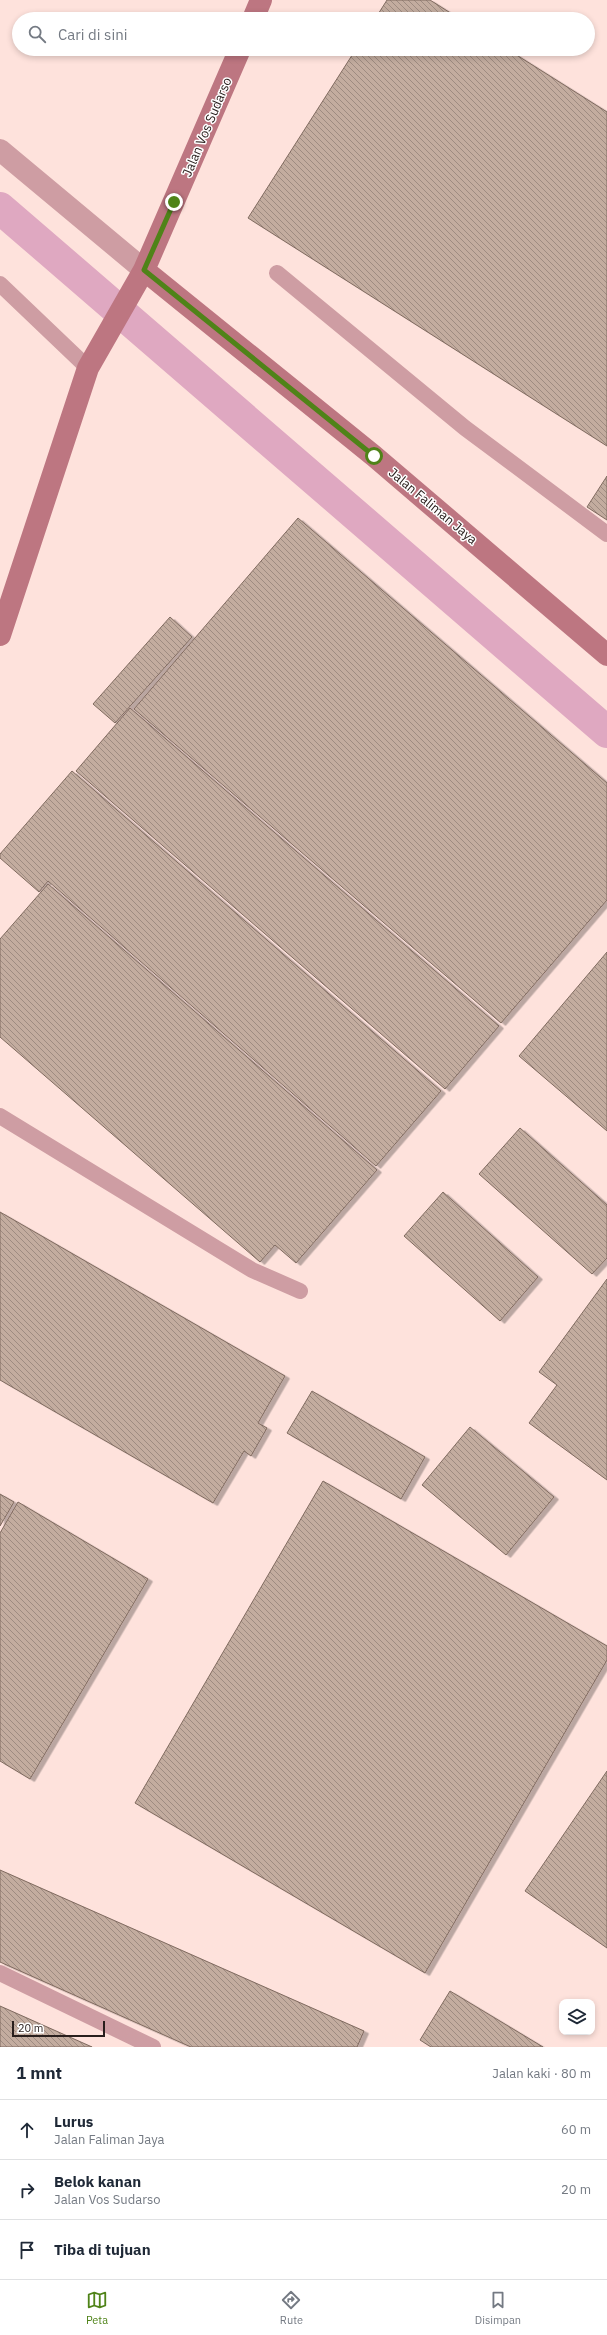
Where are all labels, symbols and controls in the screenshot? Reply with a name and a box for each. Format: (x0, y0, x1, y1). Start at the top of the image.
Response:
search box (12, 12, 595, 56)
icon: search (26, 23, 48, 45)
text: Cari di sini (58, 25, 127, 44)
street label: Jalan Vos Sudarso (178, 75, 236, 179)
route end (165, 193, 183, 211)
route start (365, 447, 383, 465)
street label: Jalan Faliman Jaya (385, 464, 481, 548)
map controls (559, 1999, 595, 2035)
button: layers (559, 1999, 595, 2035)
scale bar (12, 2019, 105, 2038)
text: 20 m (18, 2021, 43, 2035)
text: 1 mnt (16, 2062, 62, 2084)
text: Jalan kaki · 80 m (492, 2065, 591, 2082)
text: Lurus (54, 2112, 93, 2131)
icon: ahead (16, 2119, 38, 2141)
text: 60 m (561, 2121, 591, 2138)
text: Jalan Faliman Jaya (54, 2131, 164, 2148)
text: Belok kanan (54, 2172, 141, 2191)
icon: right (16, 2179, 38, 2201)
text: 20 m (561, 2181, 591, 2198)
text: Jalan Vos Sudarso (54, 2191, 161, 2208)
icon: arrive (16, 2239, 38, 2261)
text: Tiba di tujuan (54, 2240, 151, 2259)
tab: Peta (86, 2289, 108, 2327)
tab: Rute (280, 2289, 303, 2327)
tab: Disimpan (475, 2289, 521, 2327)

